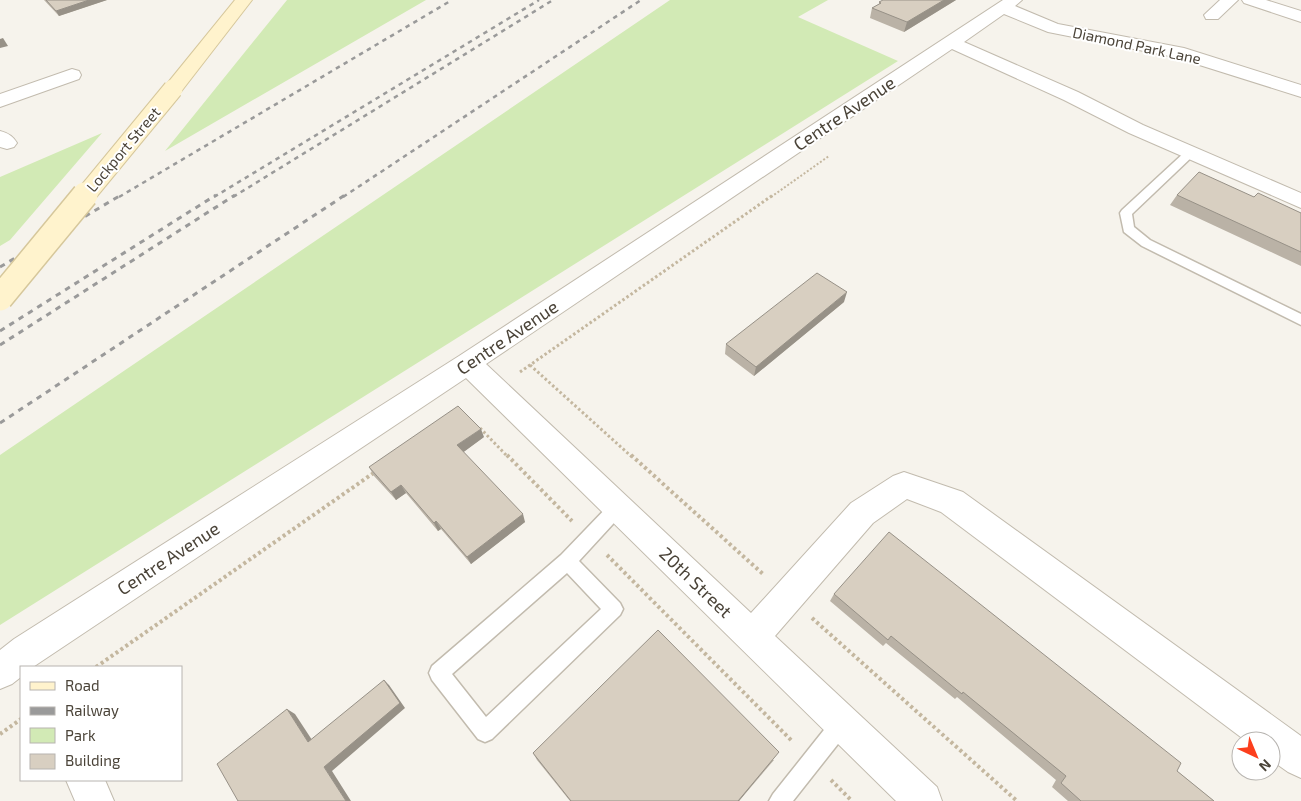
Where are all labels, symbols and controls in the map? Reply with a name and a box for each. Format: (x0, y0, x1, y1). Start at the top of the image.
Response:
street label: Diamond Park Lane (1071, 23, 1203, 67)
street label: Centre Avenue (789, 71, 899, 155)
street label: Lockport Street (82, 103, 164, 195)
street label: Centre Avenue (452, 295, 562, 379)
street label: Centre Avenue (113, 517, 223, 599)
street label: 20th Street (655, 542, 737, 622)
legend (20, 666, 182, 781)
text: Road (65, 676, 100, 694)
text: Railway (65, 701, 119, 719)
text: Park (65, 726, 96, 744)
north arrow (1231, 731, 1281, 781)
text: Building (65, 751, 121, 769)
text: N (1256, 756, 1275, 775)

